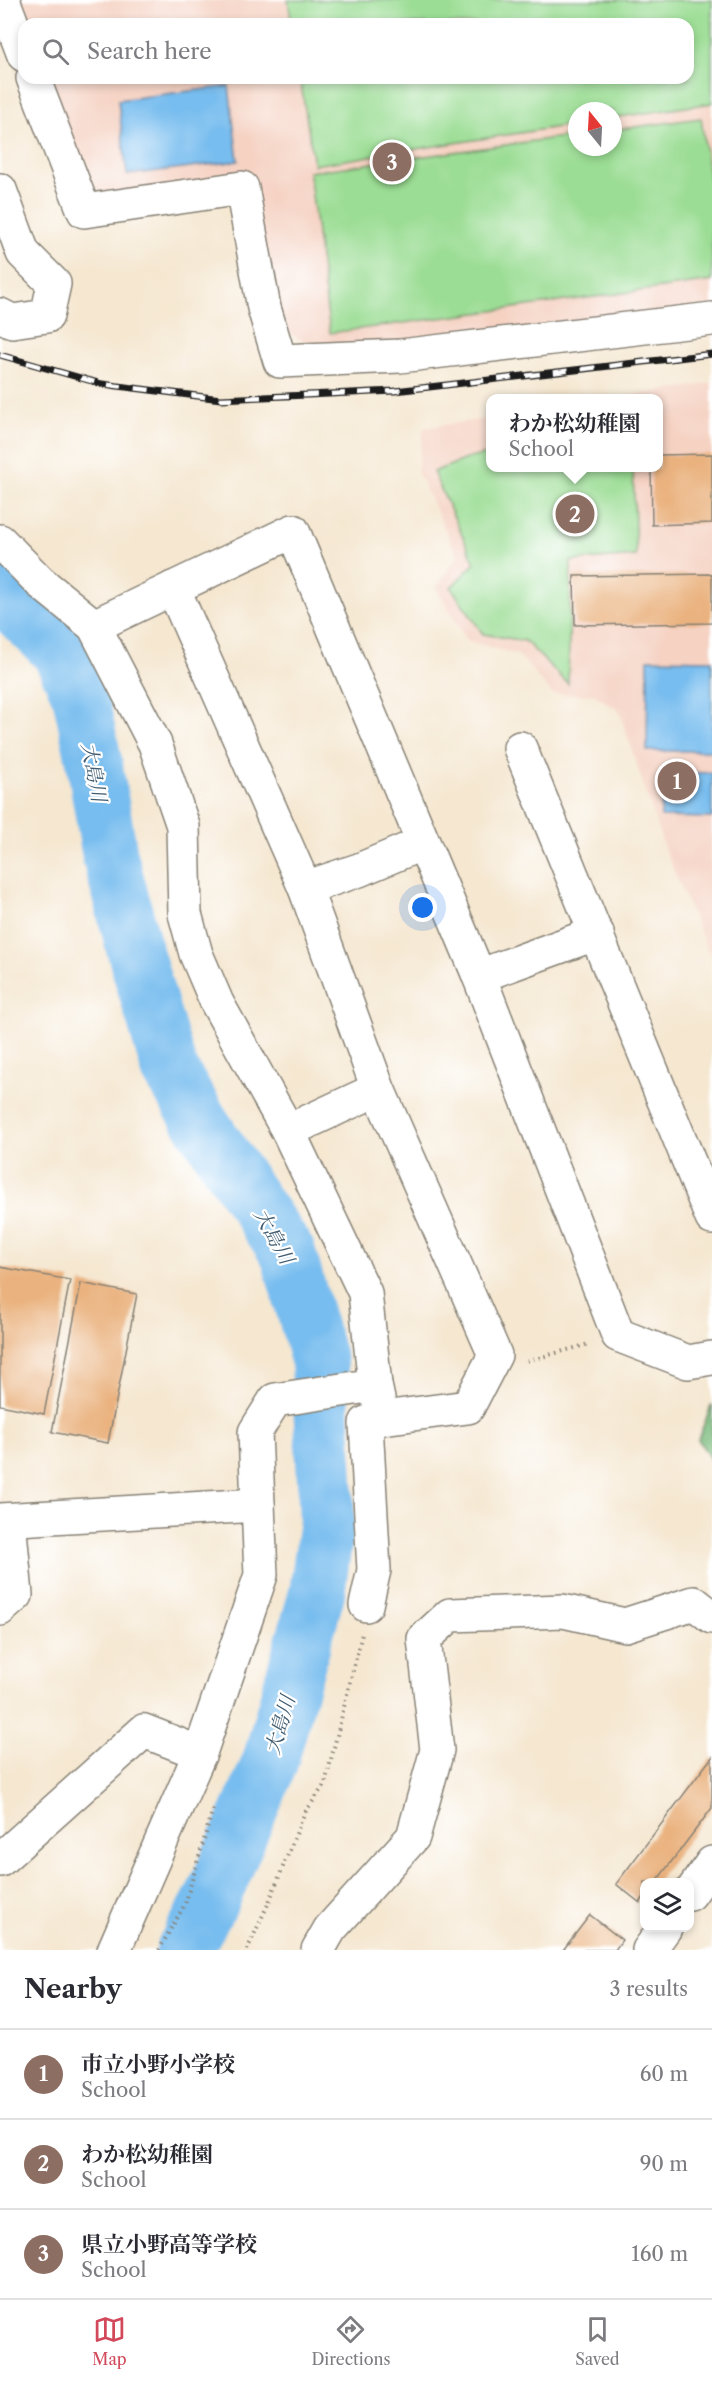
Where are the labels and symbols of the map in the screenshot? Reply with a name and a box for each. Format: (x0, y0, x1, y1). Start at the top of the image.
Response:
north arrow (568, 102, 622, 156)
pin: 3 (372, 140, 412, 184)
pin: 2 (556, 492, 594, 536)
water label: 大島川 (76, 740, 112, 806)
pin: 1 (658, 758, 696, 804)
your location (408, 893, 437, 922)
water label: 大島川 (249, 1204, 300, 1270)
water label: 大島川 (260, 1691, 300, 1757)

